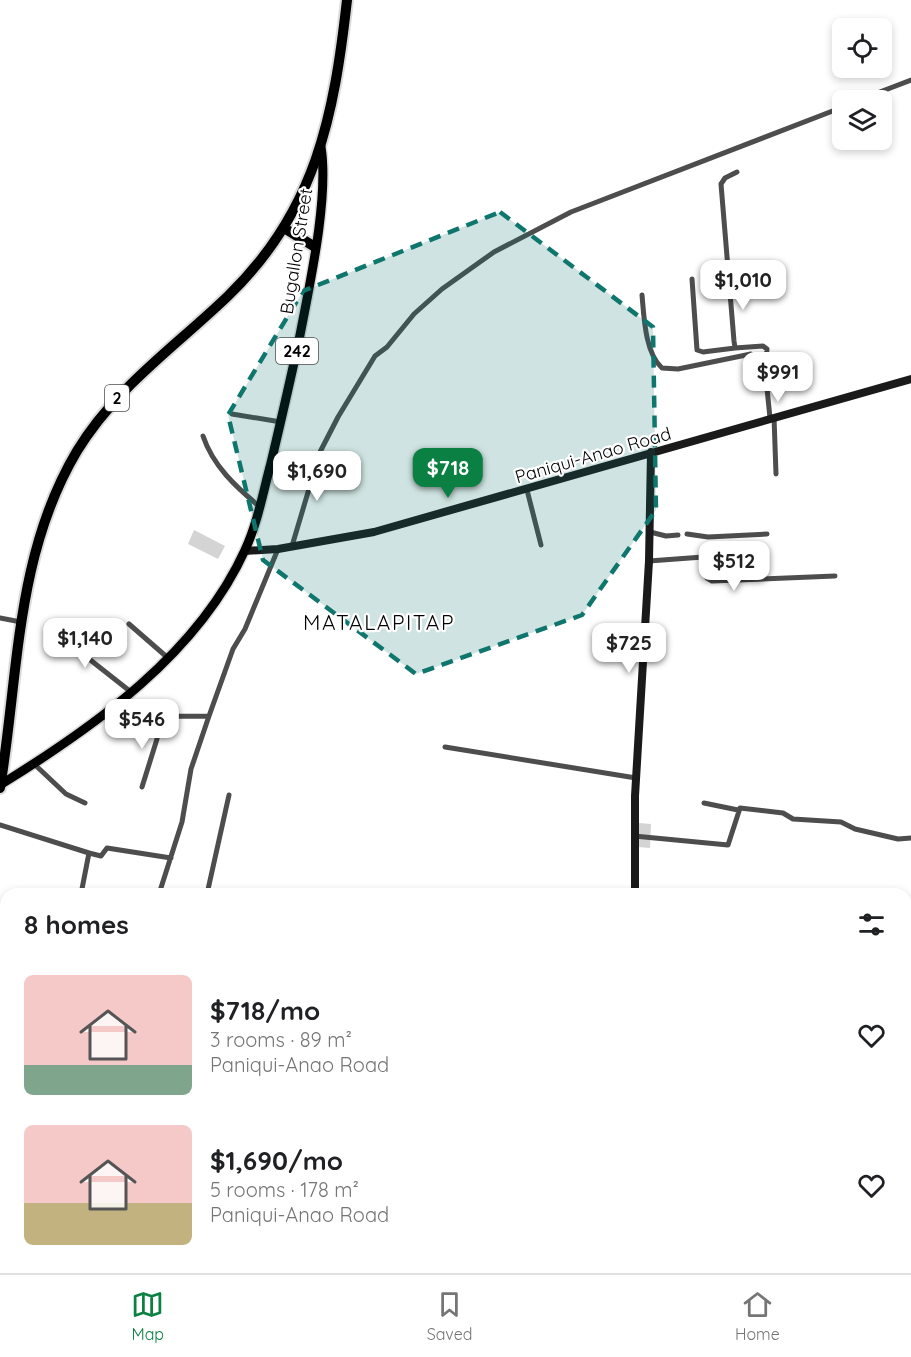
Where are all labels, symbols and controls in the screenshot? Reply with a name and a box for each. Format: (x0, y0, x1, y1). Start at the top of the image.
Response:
map controls (832, 18, 892, 150)
button: locate (832, 18, 892, 78)
button: layers (832, 90, 892, 150)
street label: Bugallon Street (275, 186, 317, 316)
pin: $1,010 (694, 260, 792, 311)
text: $1,010 (714, 267, 772, 292)
road number: 242 (276, 338, 318, 364)
pin: $991 (742, 352, 814, 403)
text: $991 (757, 359, 799, 384)
road number: 2 (105, 385, 129, 411)
street label: Paniqui-Anao Road (512, 422, 674, 488)
pin: $718 (412, 448, 484, 499)
pin: $1,690 (268, 451, 366, 502)
text: $718 (427, 455, 469, 480)
text: $1,690 (287, 458, 347, 483)
pin: $512 (698, 541, 770, 592)
text: $512 (713, 548, 755, 573)
district label: MATALAPITAP (303, 609, 455, 635)
pin: $1,140 (36, 618, 134, 669)
pin: $725 (593, 623, 665, 674)
text: $1,140 (57, 625, 113, 650)
text: $725 (606, 630, 652, 655)
pin: $546 (106, 699, 178, 750)
text: $546 (119, 706, 165, 731)
text: 8 homes (24, 908, 129, 941)
icon: filters (855, 908, 888, 941)
text: $718/mo (210, 994, 320, 1027)
icon: home (72, 999, 144, 1071)
icon: heart (855, 1019, 888, 1052)
text: 3 rooms · 89 m² (210, 1027, 352, 1052)
text: Paniqui-Anao Road (210, 1052, 389, 1077)
text: $1,690/mo (210, 1144, 343, 1177)
icon: home (72, 1149, 144, 1221)
icon: heart (855, 1169, 888, 1202)
text: 5 rooms · 178 m² (210, 1177, 359, 1202)
text: Paniqui-Anao Road (210, 1202, 389, 1227)
tab: Map (131, 1288, 164, 1344)
tab: Saved (427, 1288, 472, 1344)
tab: Home (735, 1288, 780, 1344)

